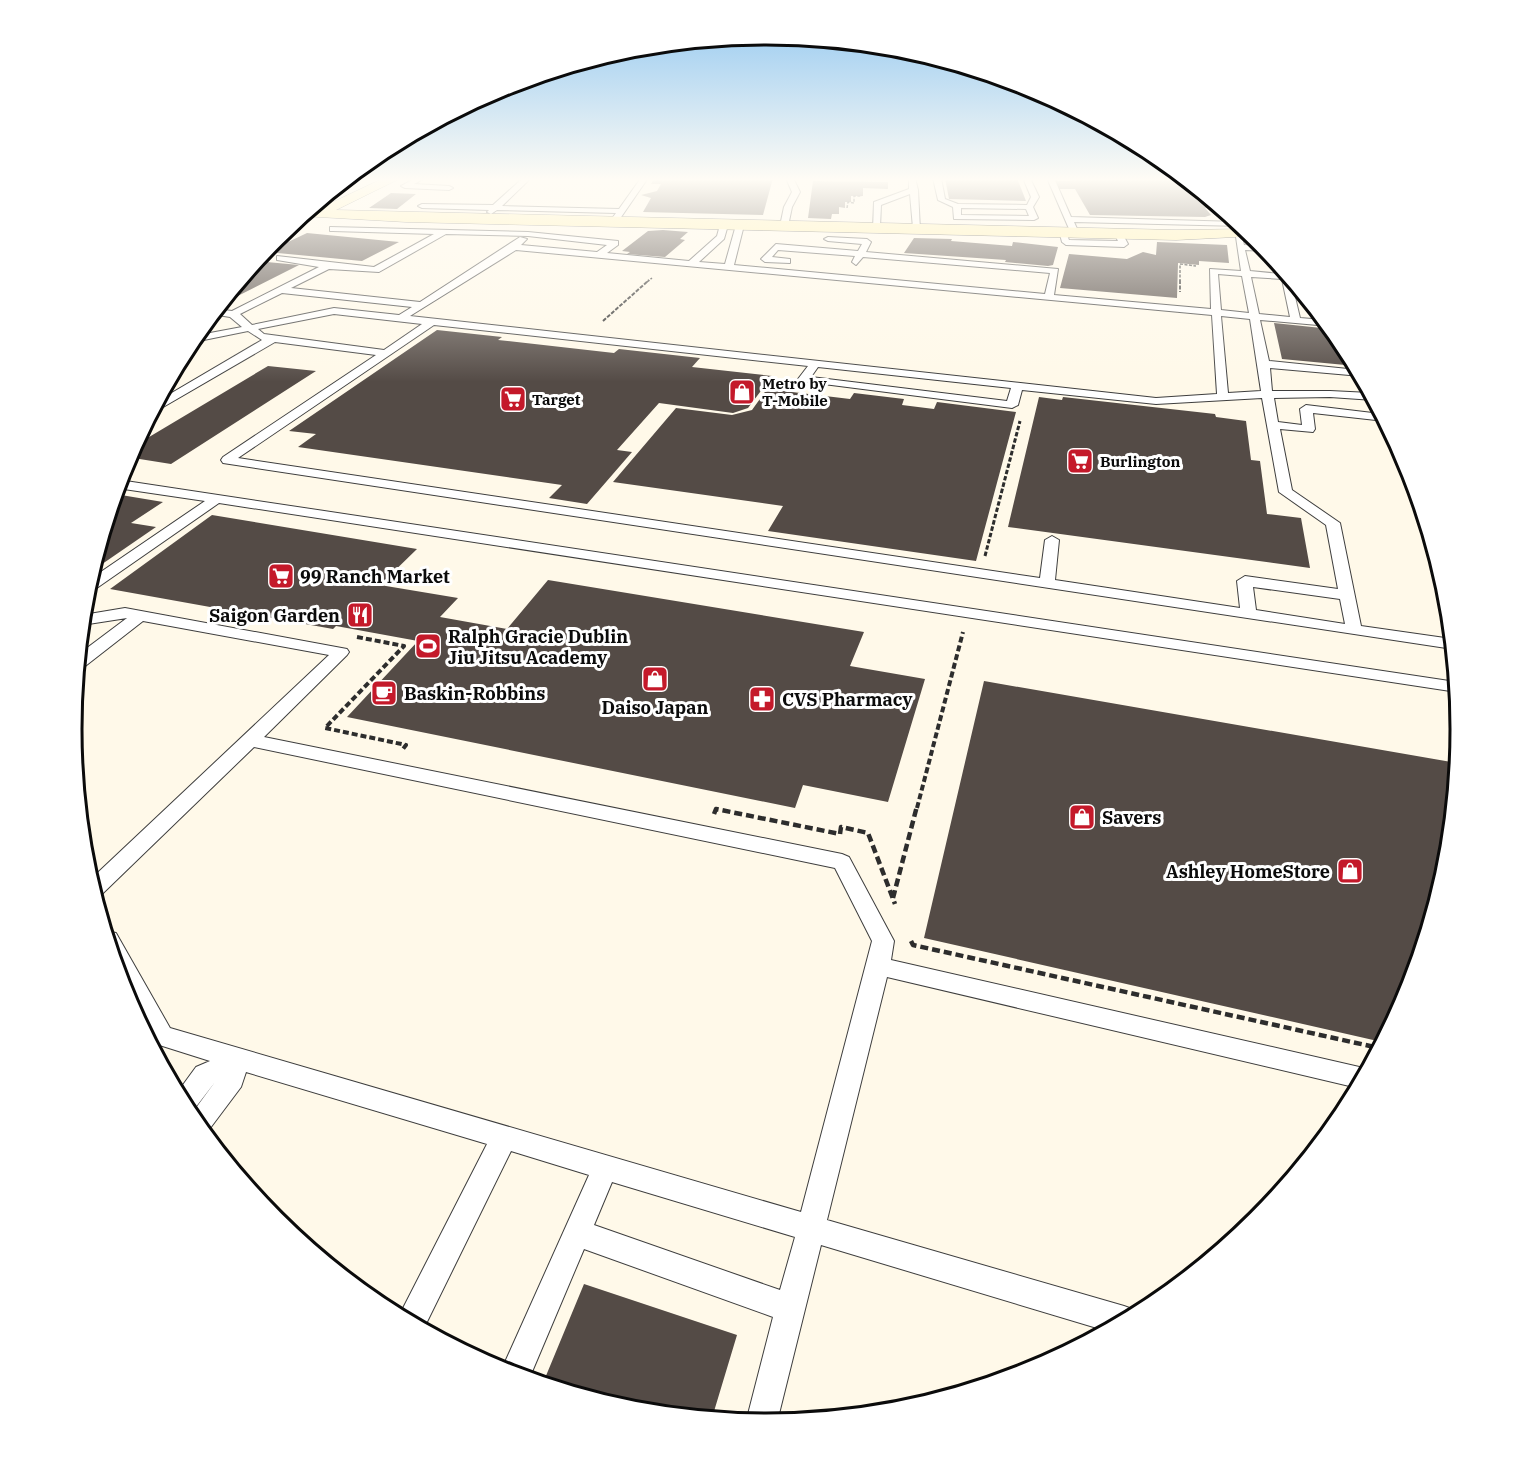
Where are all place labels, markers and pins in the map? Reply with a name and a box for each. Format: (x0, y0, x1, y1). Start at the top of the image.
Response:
place label: Metro by T-Mobile (762, 374, 828, 410)
shop icon: Metro by T-Mobile (727, 377, 757, 407)
supermarket icon: Target (498, 384, 528, 414)
place label: Target (532, 390, 581, 409)
supermarket icon: Burlington (1065, 446, 1095, 476)
place label: Burlington (1100, 452, 1180, 471)
supermarket icon: 99 Ranch Market (266, 561, 296, 591)
place label: 99 Ranch Market (300, 565, 450, 588)
restaurant icon: Saigon Garden (345, 600, 375, 630)
place label: Saigon Garden (209, 604, 340, 627)
place label: Ralph Gracie Dublin Jiu Jitsu Academy (448, 625, 628, 669)
sports icon: Ralph Gracie Dublin Jiu Jitsu Academy (413, 631, 443, 661)
shop icon: Daiso Japan (640, 664, 670, 694)
cafe icon: Baskin-Robbins (369, 678, 399, 708)
place label: Baskin-Robbins (404, 682, 545, 705)
pharmacy icon: CVS Pharmacy (747, 684, 777, 714)
place label: CVS Pharmacy (782, 688, 913, 711)
place label: Daiso Japan (602, 696, 709, 719)
shop icon: Savers (1067, 802, 1097, 832)
place label: Savers (1102, 806, 1161, 829)
shop icon: Ashley HomeStore (1335, 856, 1365, 886)
place label: Ashley HomeStore (1166, 860, 1330, 883)

